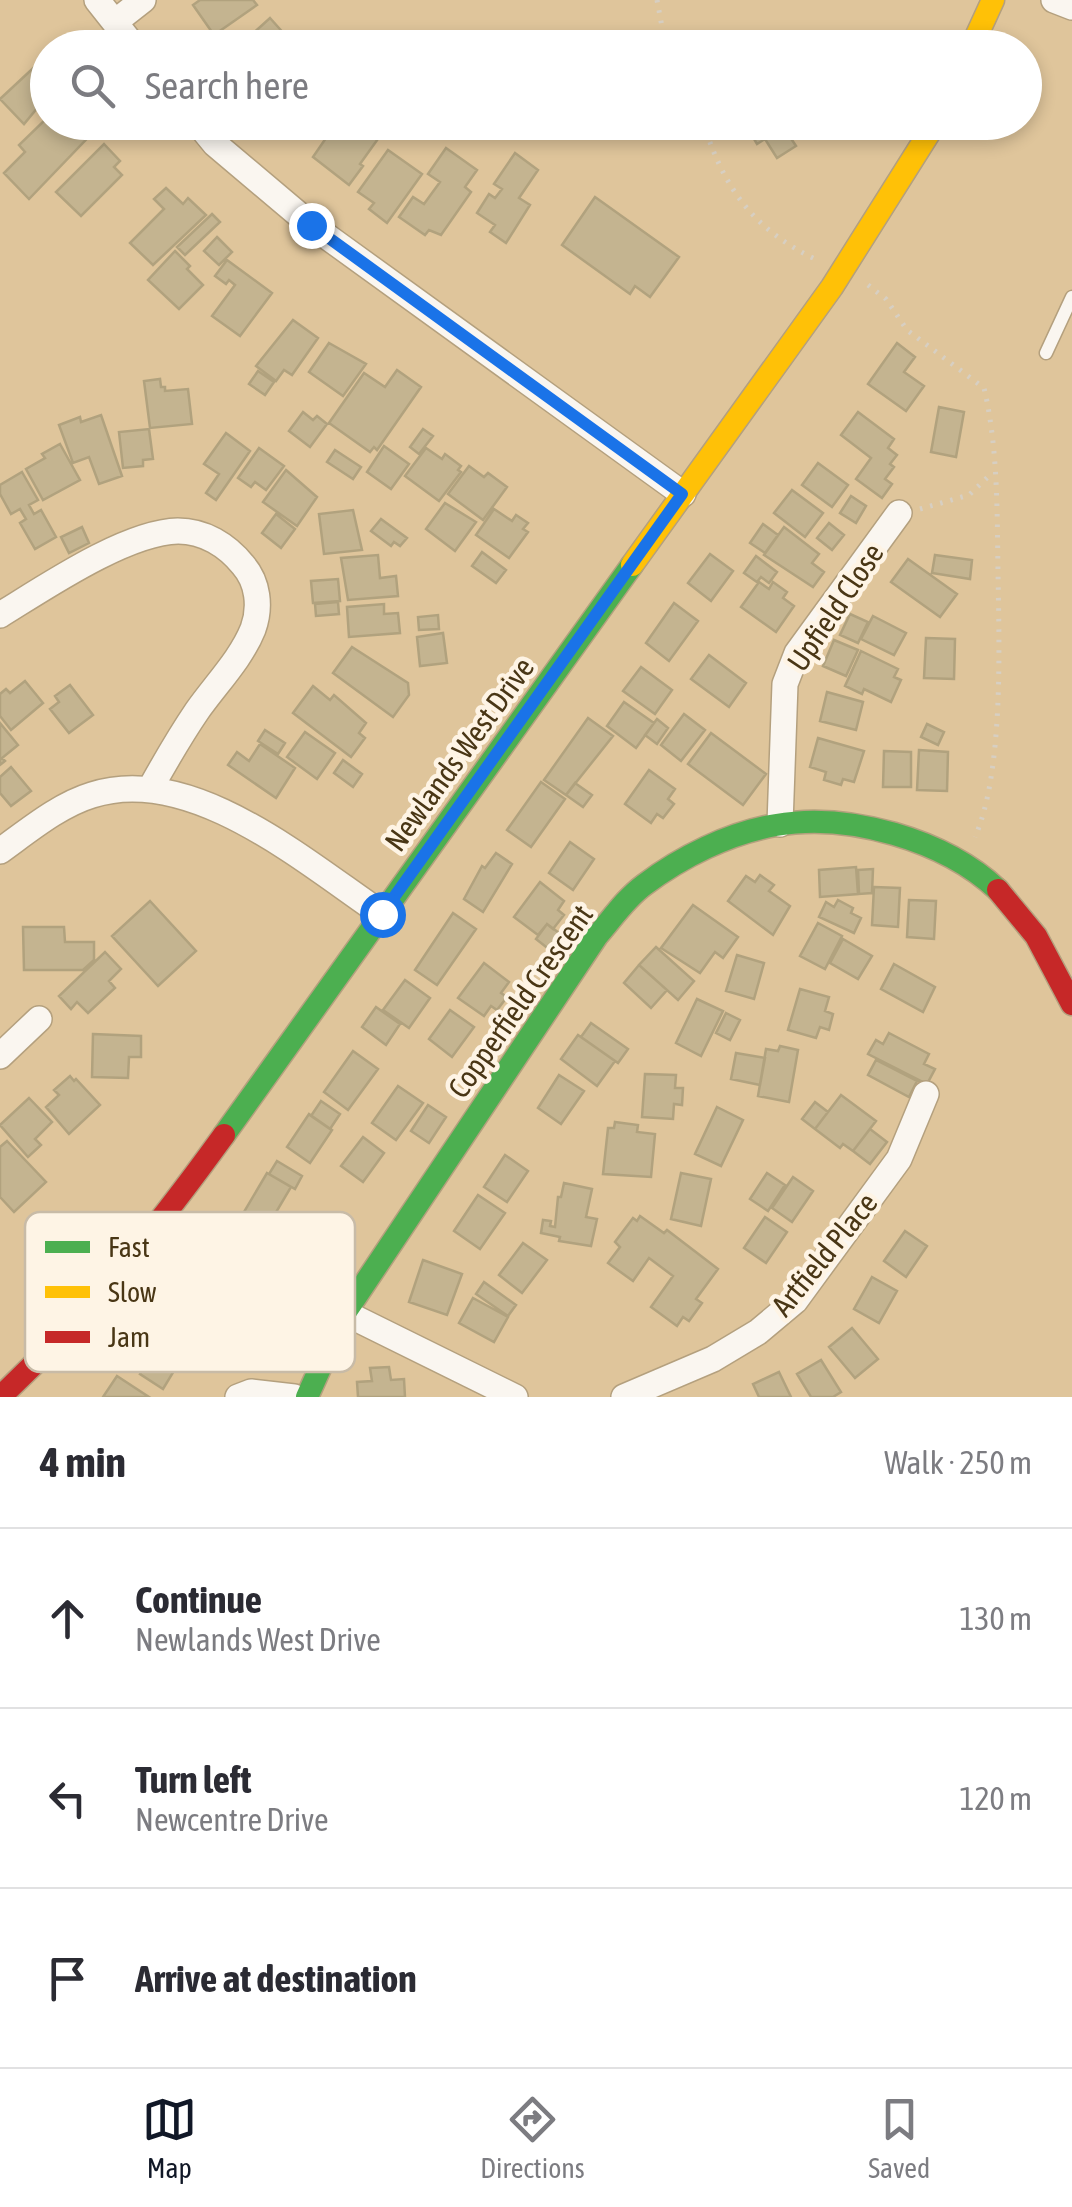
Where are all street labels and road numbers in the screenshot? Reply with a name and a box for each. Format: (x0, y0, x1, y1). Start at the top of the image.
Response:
street label: Upfield Close (780, 537, 890, 677)
street label: Newlands West Drive (378, 651, 540, 857)
street label: Copperfield Crescent (441, 898, 599, 1104)
street label: Artfield Place (764, 1186, 884, 1322)

